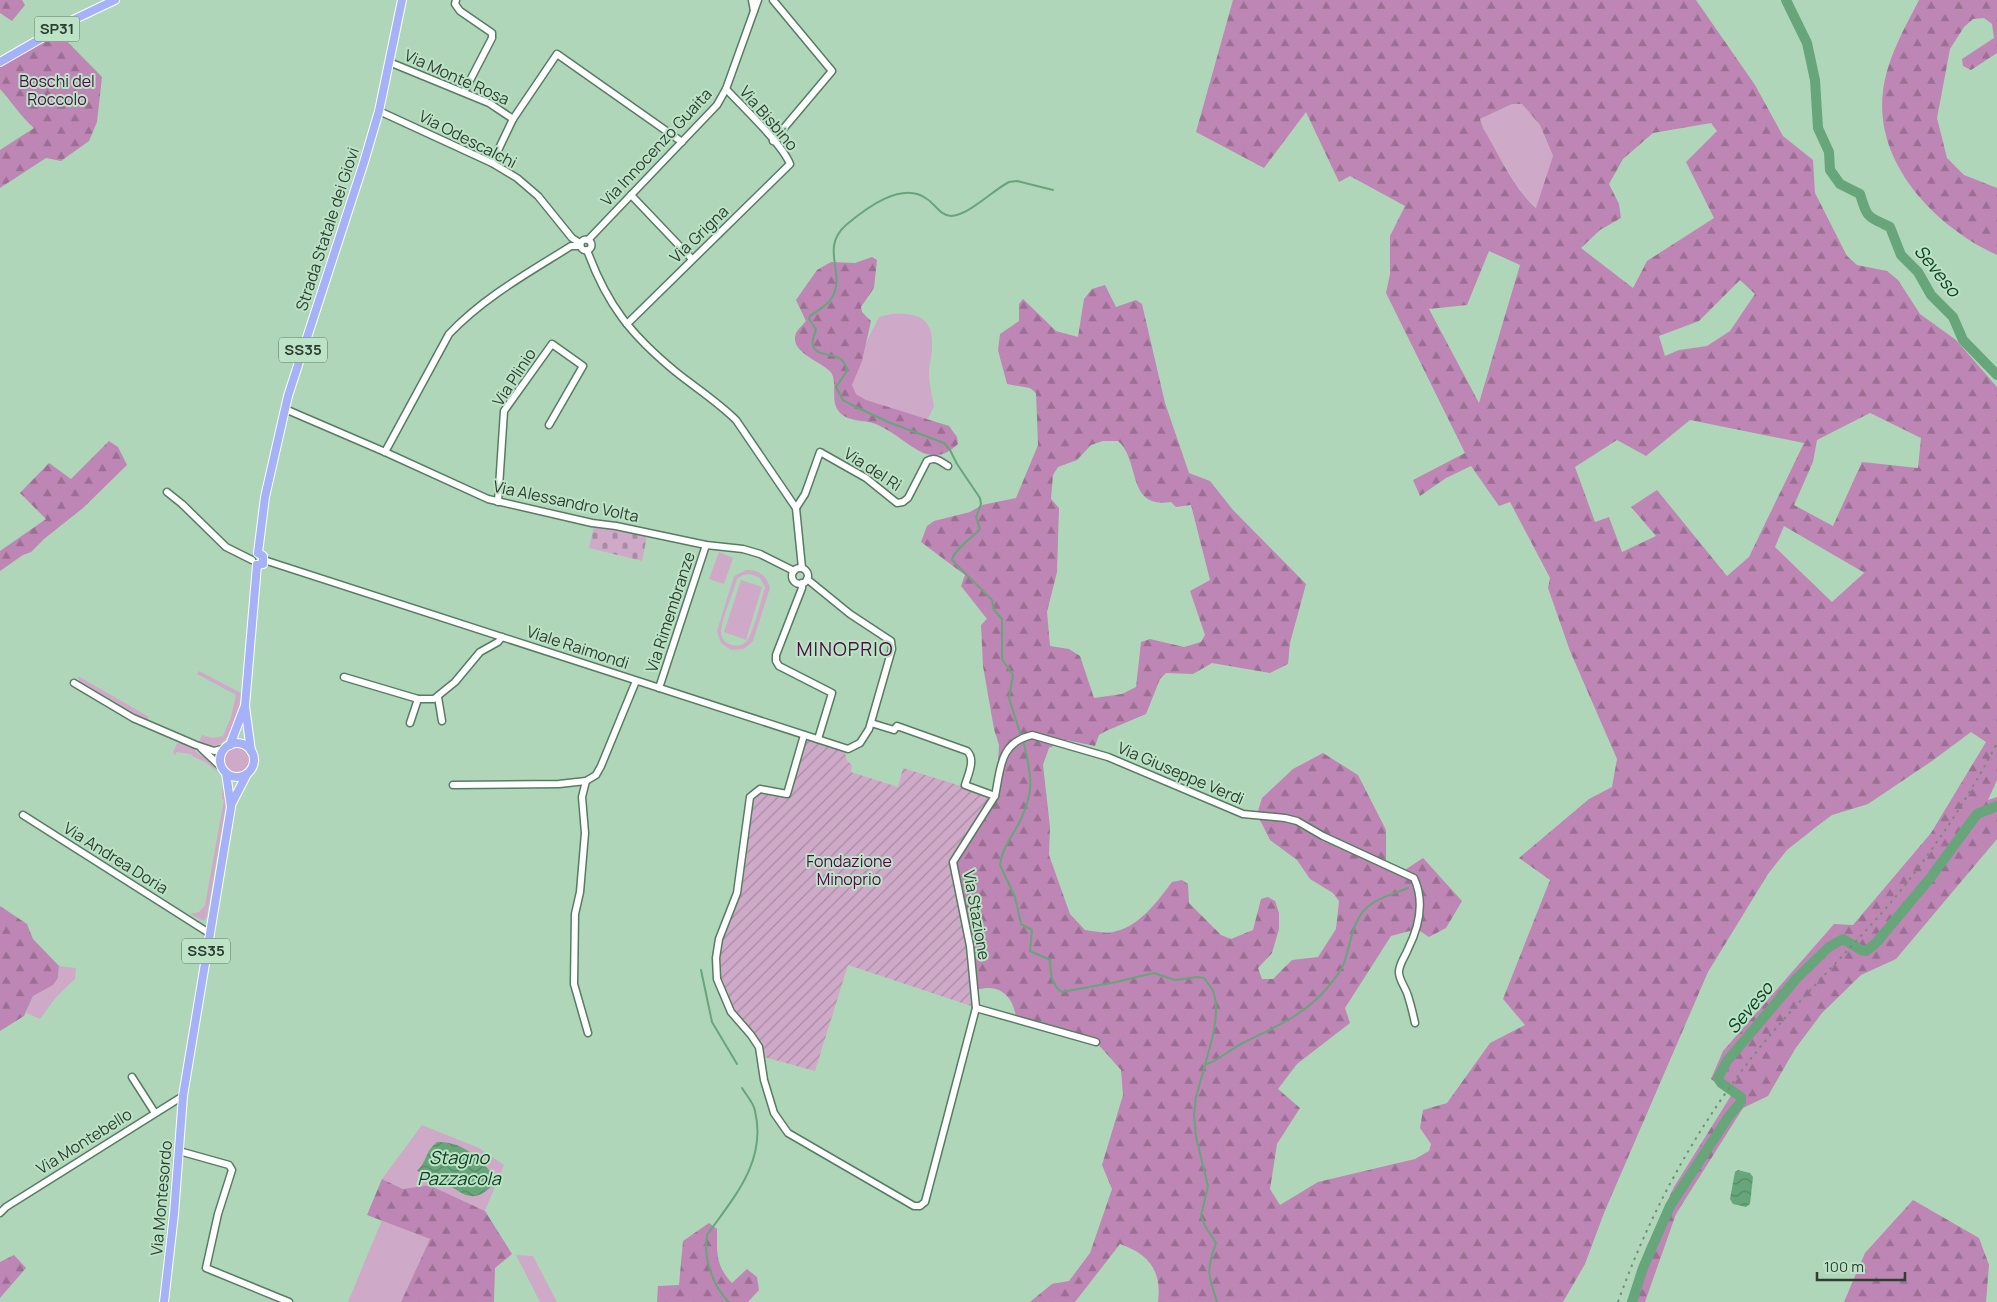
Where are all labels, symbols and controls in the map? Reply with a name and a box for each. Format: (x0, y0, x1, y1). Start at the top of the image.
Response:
road number: SP31 (34, 16, 80, 42)
street label: Via Monte Rosa (401, 44, 513, 110)
park label: Boschi del Roccolo (19, 70, 95, 110)
street label: Via Bisbino (735, 81, 803, 155)
street label: Via Innocenzo Guaita (596, 83, 716, 211)
street label: Via Odescalchi (415, 105, 521, 173)
street label: Strada Statale dei Giovi (290, 144, 364, 314)
street label: Via Grigna (665, 200, 733, 268)
water label: Seveso (1909, 239, 1967, 303)
road number: SS35 (279, 338, 327, 362)
street label: Via Plinio (487, 344, 541, 410)
street label: Via del Rì (840, 442, 906, 496)
street label: Via Alessandro Volta (491, 475, 641, 527)
street label: Via Rimembranze (640, 549, 700, 675)
street label: Viale Raimondi (524, 620, 632, 674)
district label: MINOPRIO (797, 636, 893, 662)
street label: Via Giuseppe Verdi (1114, 736, 1248, 810)
street label: Via Andrea Doria (59, 817, 173, 899)
park label: Fondazione Minoprio (806, 850, 892, 890)
street label: Via Stazione (958, 868, 996, 962)
road number: SS35 (182, 938, 230, 964)
water label: Seveso (1721, 975, 1779, 1038)
street label: Via Montebello (32, 1103, 136, 1179)
street label: Via Montesordo (145, 1140, 177, 1256)
water label: Stagno Pazzacola (417, 1145, 502, 1190)
scale bar (1817, 1250, 1904, 1282)
text: 100 m (1824, 1256, 1864, 1277)

